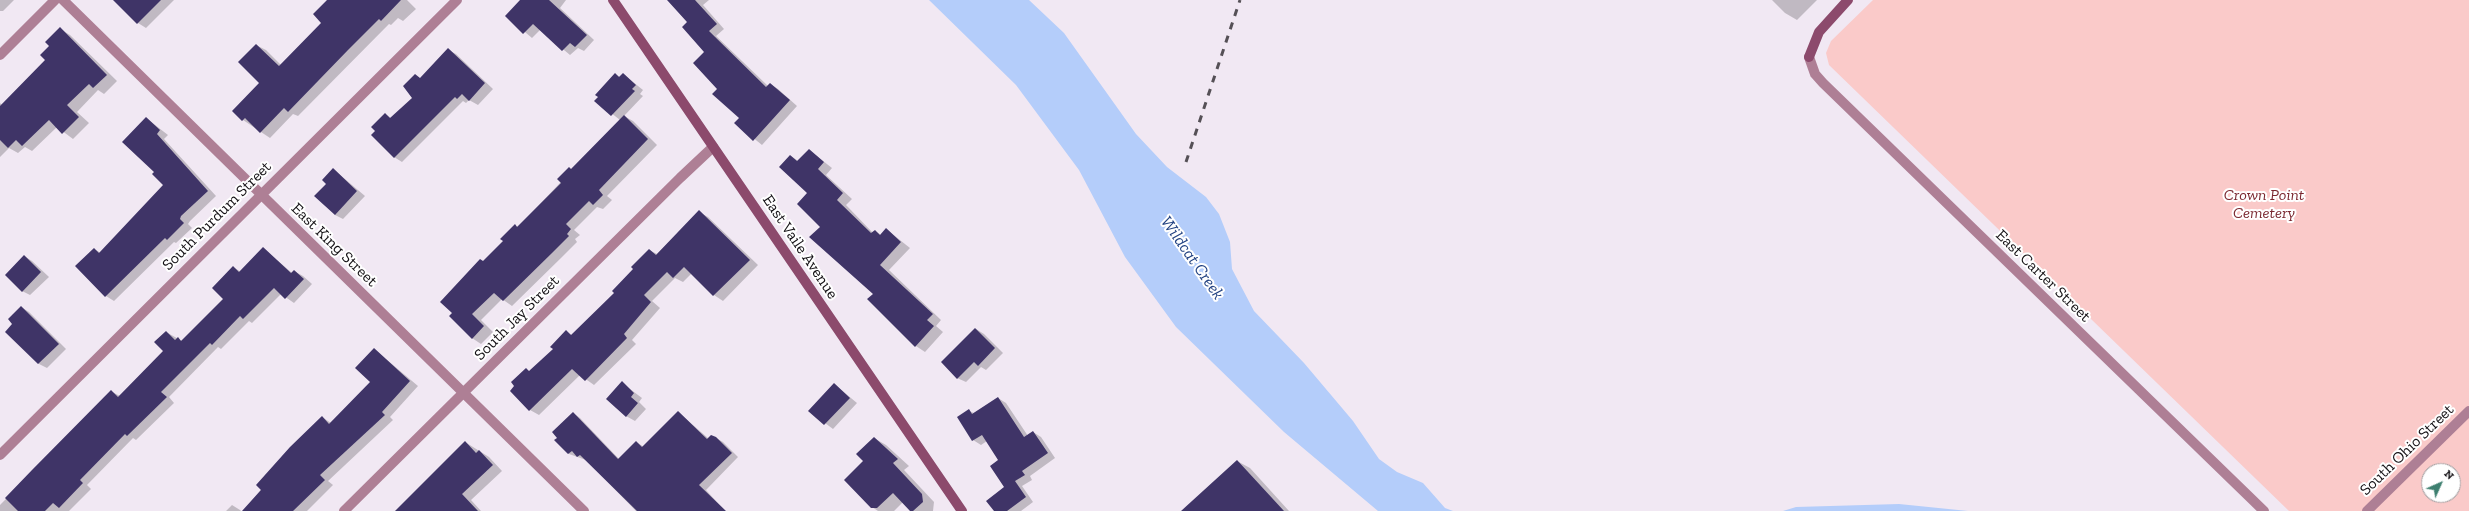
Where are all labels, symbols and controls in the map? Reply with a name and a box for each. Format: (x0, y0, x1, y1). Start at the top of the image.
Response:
street label: South Purdum Street (158, 157, 276, 275)
park label: Crown Point Cemetery (2224, 185, 2304, 223)
street label: East Vaile Avenue (758, 191, 842, 303)
street label: East King Street (287, 199, 381, 291)
water label: Wildcat Creek (1156, 212, 1228, 304)
street label: East Carter Street (1992, 226, 2094, 326)
street label: South Jay Street (470, 271, 564, 365)
street label: South Ohio Street (2356, 400, 2458, 500)
north arrow (2421, 463, 2461, 503)
text: N (2442, 467, 2457, 482)

